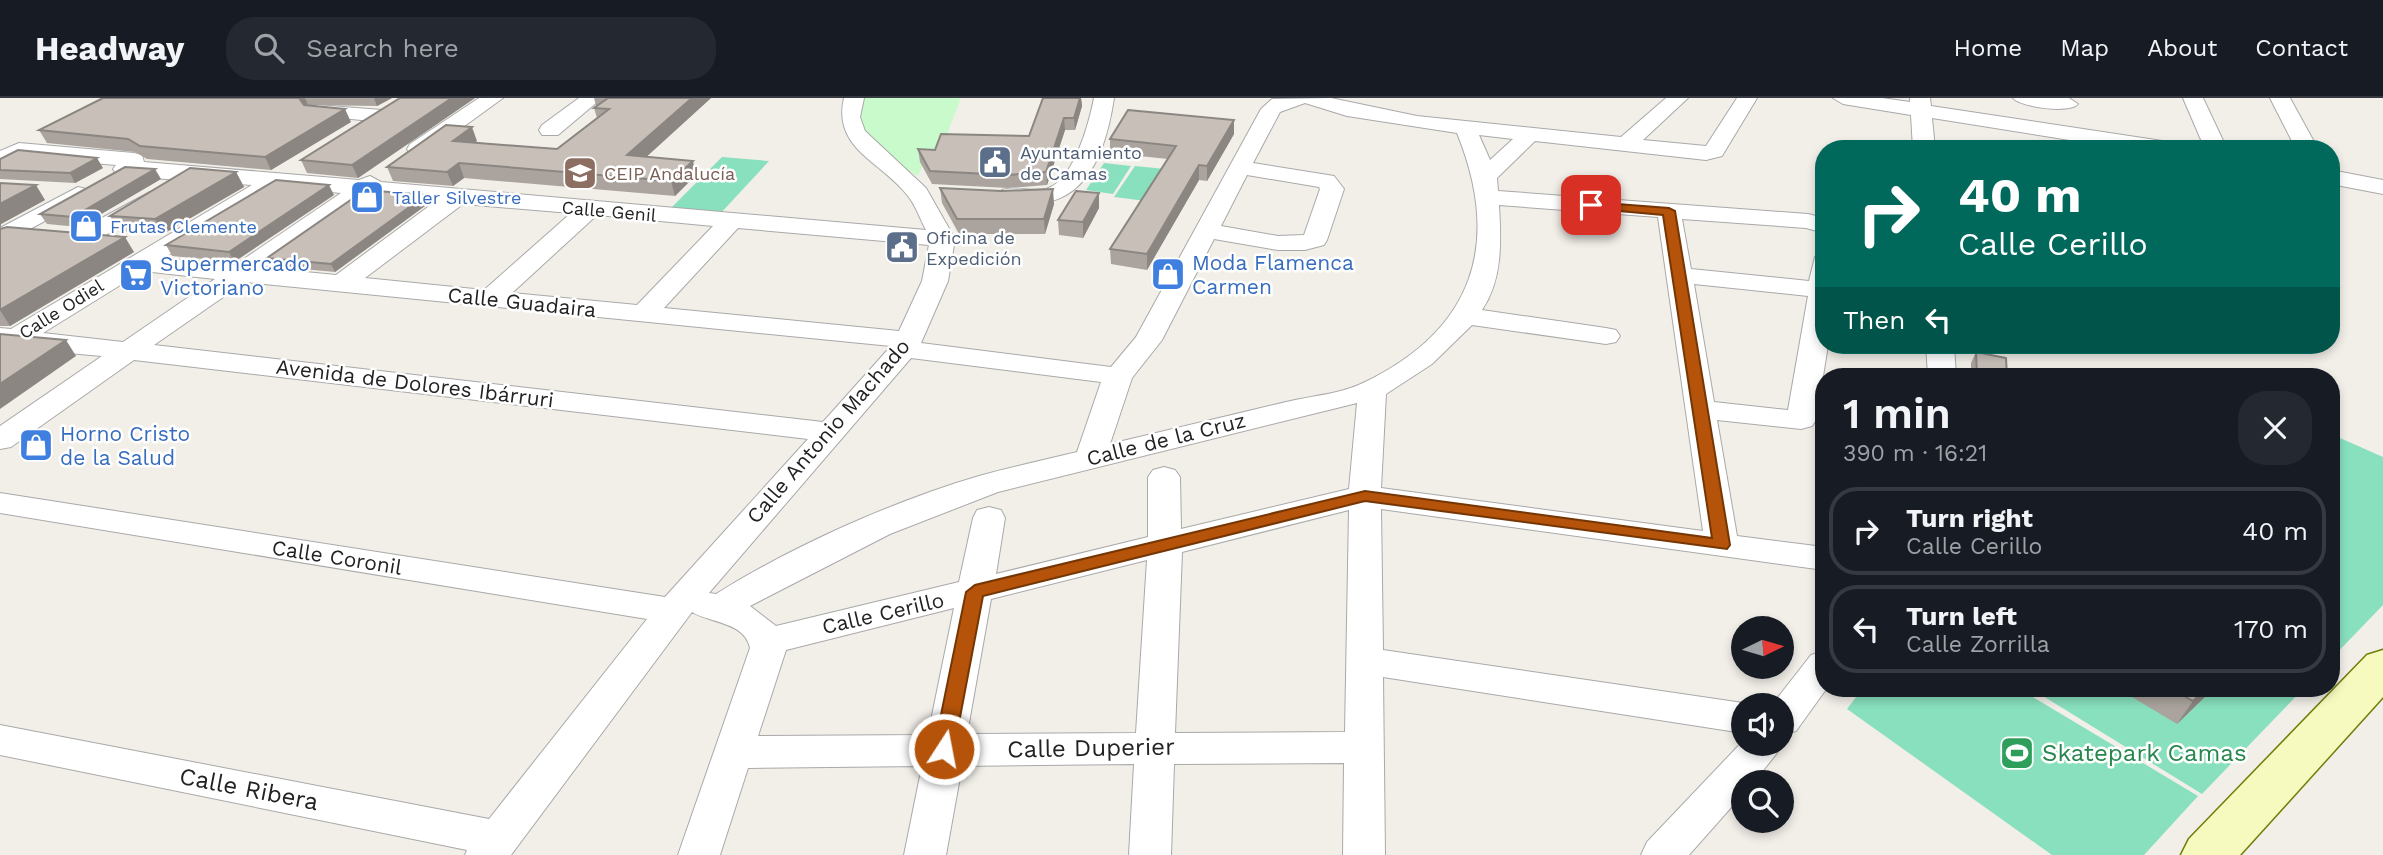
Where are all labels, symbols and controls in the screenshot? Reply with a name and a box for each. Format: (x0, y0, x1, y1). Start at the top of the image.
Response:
search box (226, 17, 716, 80)
text: Headway (35, 29, 184, 68)
icon: search (250, 29, 288, 67)
text: Search here (306, 33, 459, 63)
text: Home (1954, 34, 2022, 62)
text: Map (2060, 34, 2109, 62)
text: About (2147, 34, 2217, 62)
text: Contact (2255, 34, 2348, 62)
place label: Ayuntamiento de Camas (1020, 142, 1142, 184)
public building icon: Ayuntamiento de Camas (976, 143, 1014, 181)
school or university icon: CEIP Andalucía (561, 154, 599, 192)
place label: CEIP Andalucía (604, 163, 735, 184)
text: 40 m (1958, 166, 2081, 224)
icon: right (1843, 168, 1934, 259)
pin (1561, 175, 1621, 235)
shop icon: Taller Silvestre (348, 178, 386, 216)
icon: arrive (1572, 186, 1610, 224)
place label: Taller Silvestre (392, 187, 521, 208)
street label: Calle Genil (561, 196, 658, 226)
shop icon: Frutas Clemente (67, 207, 105, 245)
place label: Frutas Clemente (110, 216, 257, 237)
text: Calle Cerillo (1958, 225, 2148, 263)
place label: Oficina de Expedición (926, 227, 1022, 269)
public building icon: Oficina de Expedición (883, 228, 921, 266)
place label: Moda Flamenca Carmen (1192, 250, 1354, 299)
place label: Supermercado Victoriano (160, 251, 310, 300)
shop icon: Moda Flamenca Carmen (1149, 255, 1187, 293)
supermarket icon: Supermercado Victoriano (117, 256, 155, 294)
street label: Calle Odiel (15, 275, 107, 343)
street label: Calle Guadaira (446, 282, 598, 322)
icon: left (1919, 301, 1957, 339)
text: Then (1843, 305, 1905, 335)
street label: Calle Antonio Machado (741, 334, 915, 528)
street label: Avenida de Dolores Ibárruri (275, 354, 555, 412)
text: 1 min (1843, 389, 1951, 438)
button: close (2238, 391, 2312, 465)
street label: Calle de la Cruz (1084, 407, 1248, 471)
place label: Horno Cristo de la Salud (60, 421, 190, 470)
shop icon: Horno Cristo de la Salud (17, 426, 55, 464)
text: 390 m · 16:21 (1843, 440, 1987, 467)
text: Turn right (1906, 503, 2033, 533)
icon: right (1847, 512, 1885, 550)
text: 40 m (2242, 516, 2308, 546)
text: Calle Cerillo (1906, 533, 2042, 560)
street label: Calle Coronil (270, 534, 404, 580)
street label: Calle Cerillo (820, 587, 946, 639)
text: Turn left (1906, 601, 2017, 631)
icon: left (1847, 610, 1885, 648)
text: 170 m (2234, 614, 2308, 644)
north arrow (1731, 616, 1794, 679)
map controls (1731, 616, 1794, 833)
text: Calle Zorrilla (1906, 631, 2050, 658)
button: sound (1731, 693, 1794, 756)
position arrow (907, 712, 981, 786)
street label: Calle Duperier (1007, 733, 1175, 763)
sports icon: Skatepark Camas (1998, 734, 2036, 772)
place label: Skatepark Camas (2042, 739, 2247, 767)
street label: Calle Ribera (177, 762, 321, 816)
button: search (1731, 770, 1794, 833)

